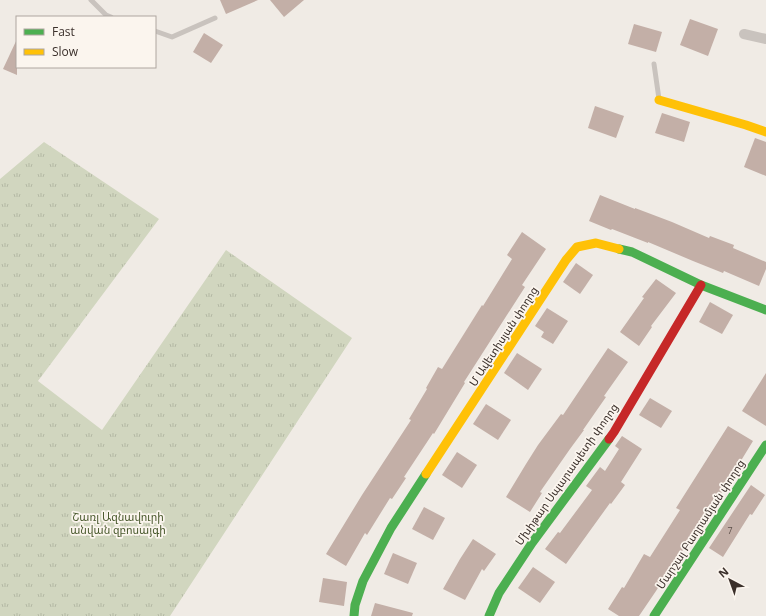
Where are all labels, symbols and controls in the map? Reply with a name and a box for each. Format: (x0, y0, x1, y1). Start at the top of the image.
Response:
legend (16, 16, 156, 68)
text: Fast (52, 23, 75, 40)
text: Slow (52, 43, 79, 60)
street label: Մ Ավետիսյան փողոց (465, 283, 541, 389)
street label: Մխիթար Սպարապետի փողոց (511, 400, 621, 548)
street label: Մարշալ Բաղրամյան փողոց (652, 456, 748, 592)
park label: Շառլ Ազնավուրի անվան զբոսայգի (70, 509, 166, 537)
house number: 7 (727, 524, 733, 537)
north arrow (710, 560, 750, 600)
text: N (715, 563, 731, 581)

